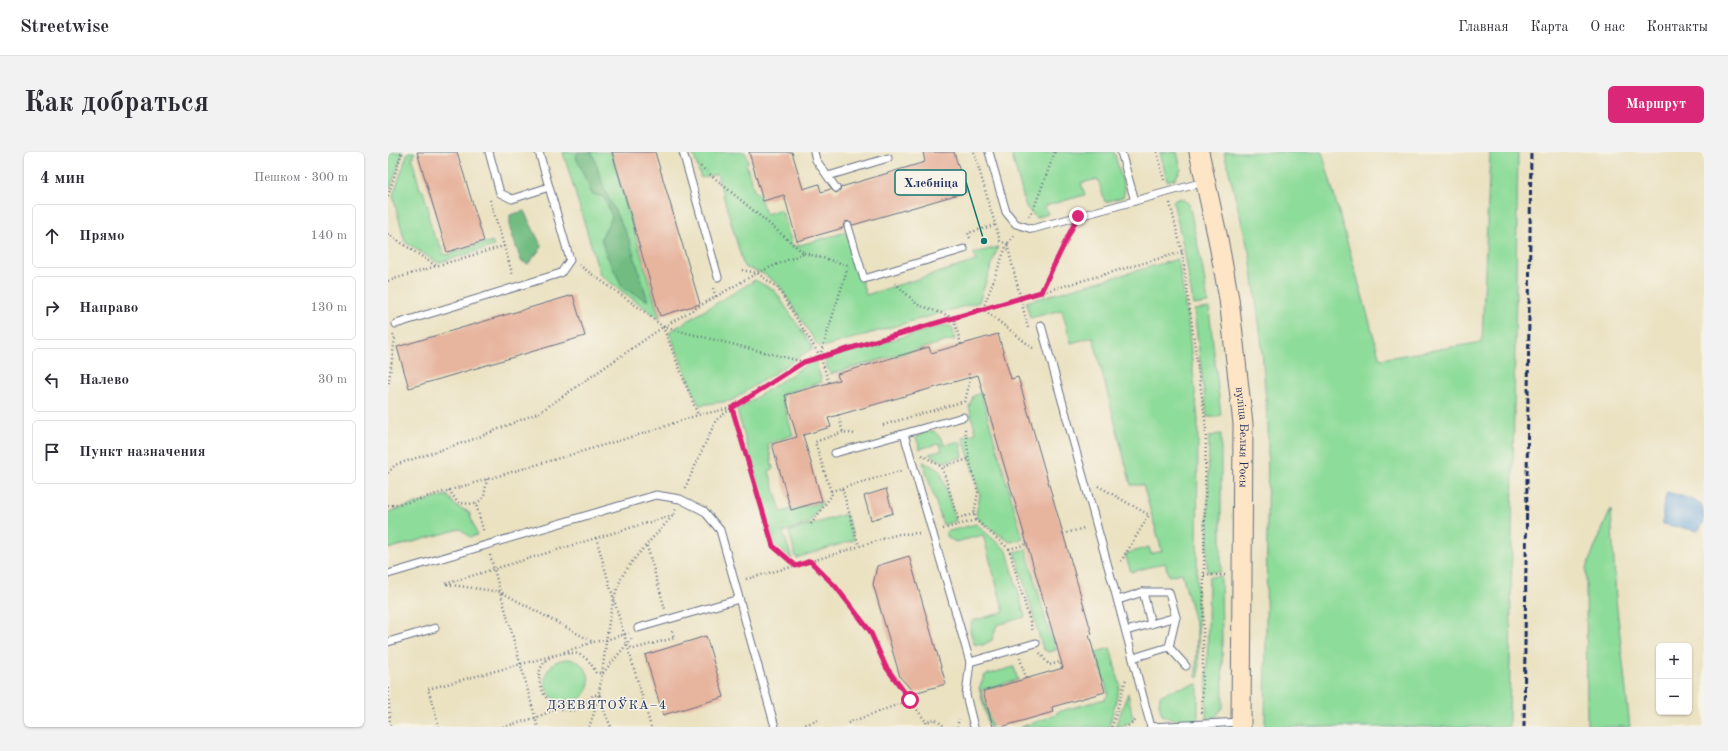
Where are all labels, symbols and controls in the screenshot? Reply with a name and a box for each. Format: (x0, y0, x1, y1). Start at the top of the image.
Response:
text: Streetwise (20, 18, 109, 37)
text: Главная (1458, 20, 1508, 34)
text: Карта (1530, 20, 1568, 34)
text: О нас (1590, 20, 1625, 34)
text: Контакты (1647, 20, 1708, 34)
button: Маршрут (1608, 86, 1704, 123)
text: Как добраться (24, 90, 209, 118)
text: 4 мин (40, 170, 85, 187)
callout: Хлебніца (895, 170, 966, 195)
text: Пешком · 300 m (254, 171, 348, 184)
text: Хлебніца (904, 177, 959, 190)
route end (1069, 207, 1087, 225)
icon: ahead (41, 225, 63, 247)
text: Прямо (79, 229, 125, 244)
text: 140 m (310, 229, 347, 242)
icon: right (41, 297, 63, 319)
text: Направо (79, 301, 138, 316)
text: 130 m (310, 301, 347, 314)
icon: left (41, 369, 63, 391)
text: Налево (79, 373, 129, 388)
text: 30 m (318, 373, 347, 386)
street label: вуліца Белыя Росы (1233, 386, 1249, 488)
icon: arrive (41, 441, 63, 463)
text: Пункт назначения (79, 445, 206, 460)
map controls (1656, 643, 1692, 715)
button: + (1656, 643, 1692, 679)
button: − (1656, 679, 1692, 715)
route start (901, 691, 919, 709)
district label: ДЗЕВЯТОЎКА–4 (547, 697, 667, 712)

